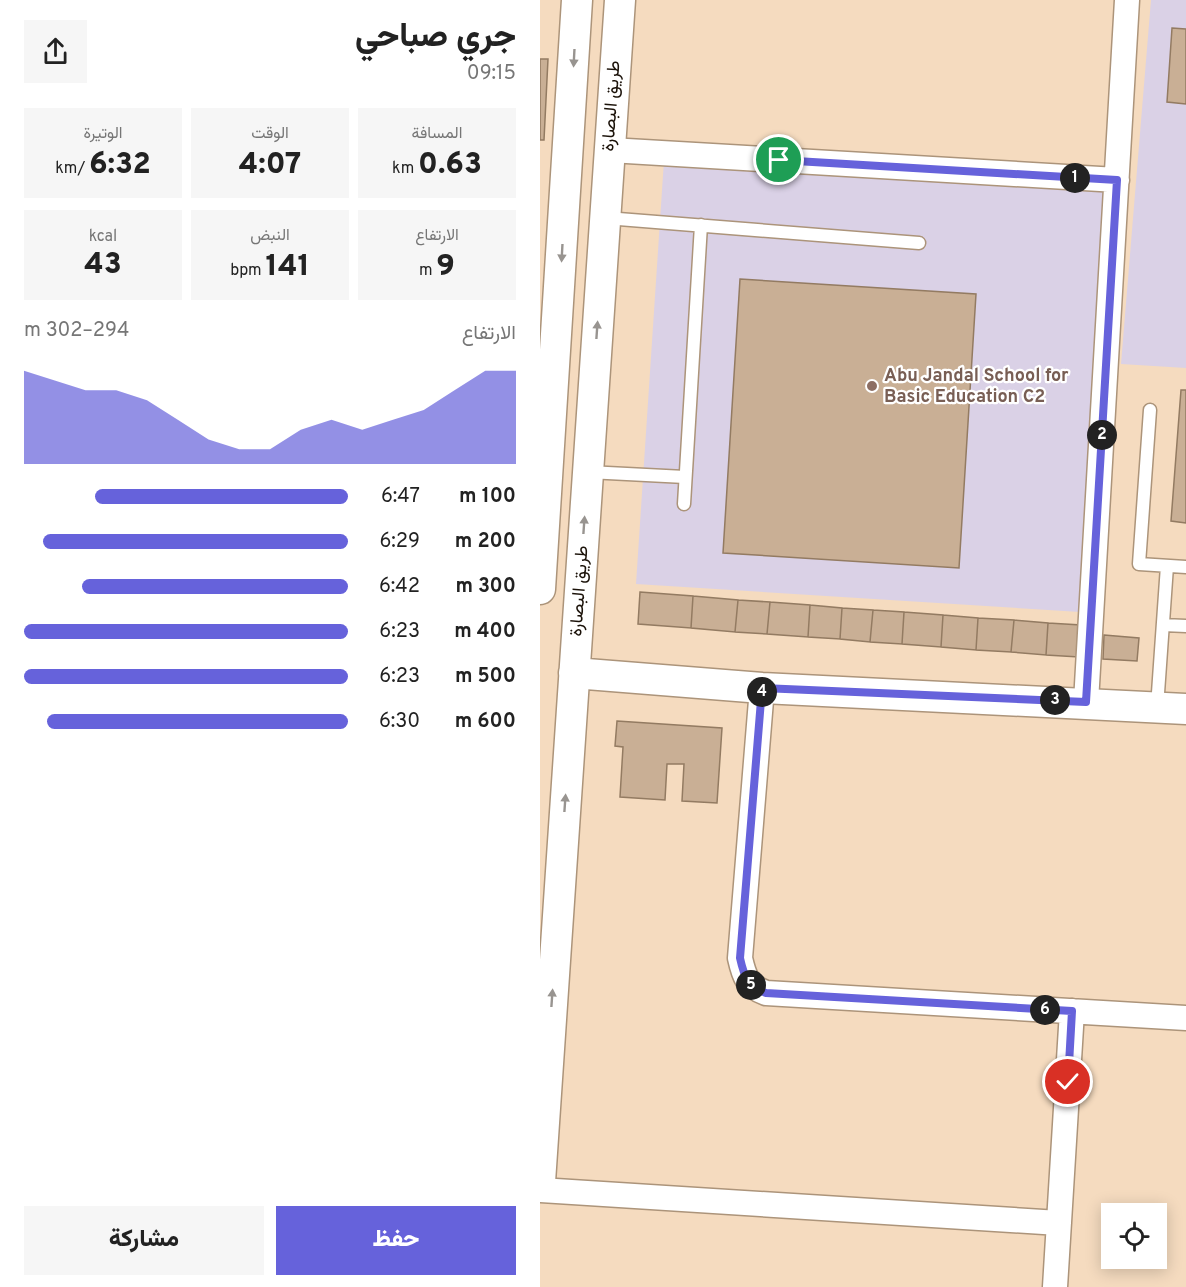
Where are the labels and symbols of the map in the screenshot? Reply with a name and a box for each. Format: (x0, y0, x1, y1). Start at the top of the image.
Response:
one-way arrow (569, 49, 579, 68)
street label: طريق البصارة (597, 60, 627, 152)
pin (753, 134, 804, 185)
pin: 1 (1060, 163, 1090, 193)
one-way arrow (558, 244, 567, 263)
one-way arrow (593, 321, 602, 340)
place label: Abu Jandal School for Basic Education C2 (884, 365, 1069, 409)
marker: Abu Jandal School for Basic Education C2 (865, 379, 879, 393)
pin: 2 (1087, 420, 1117, 450)
one-way arrow (580, 515, 589, 534)
street label: طريق البصارة (565, 545, 595, 637)
pin: 4 (747, 677, 777, 707)
pin: 3 (1040, 685, 1070, 715)
one-way arrow (561, 794, 570, 813)
pin: 5 (736, 970, 766, 1000)
one-way arrow (547, 988, 557, 1007)
pin: 6 (1030, 995, 1060, 1025)
pin (1042, 1056, 1093, 1107)

